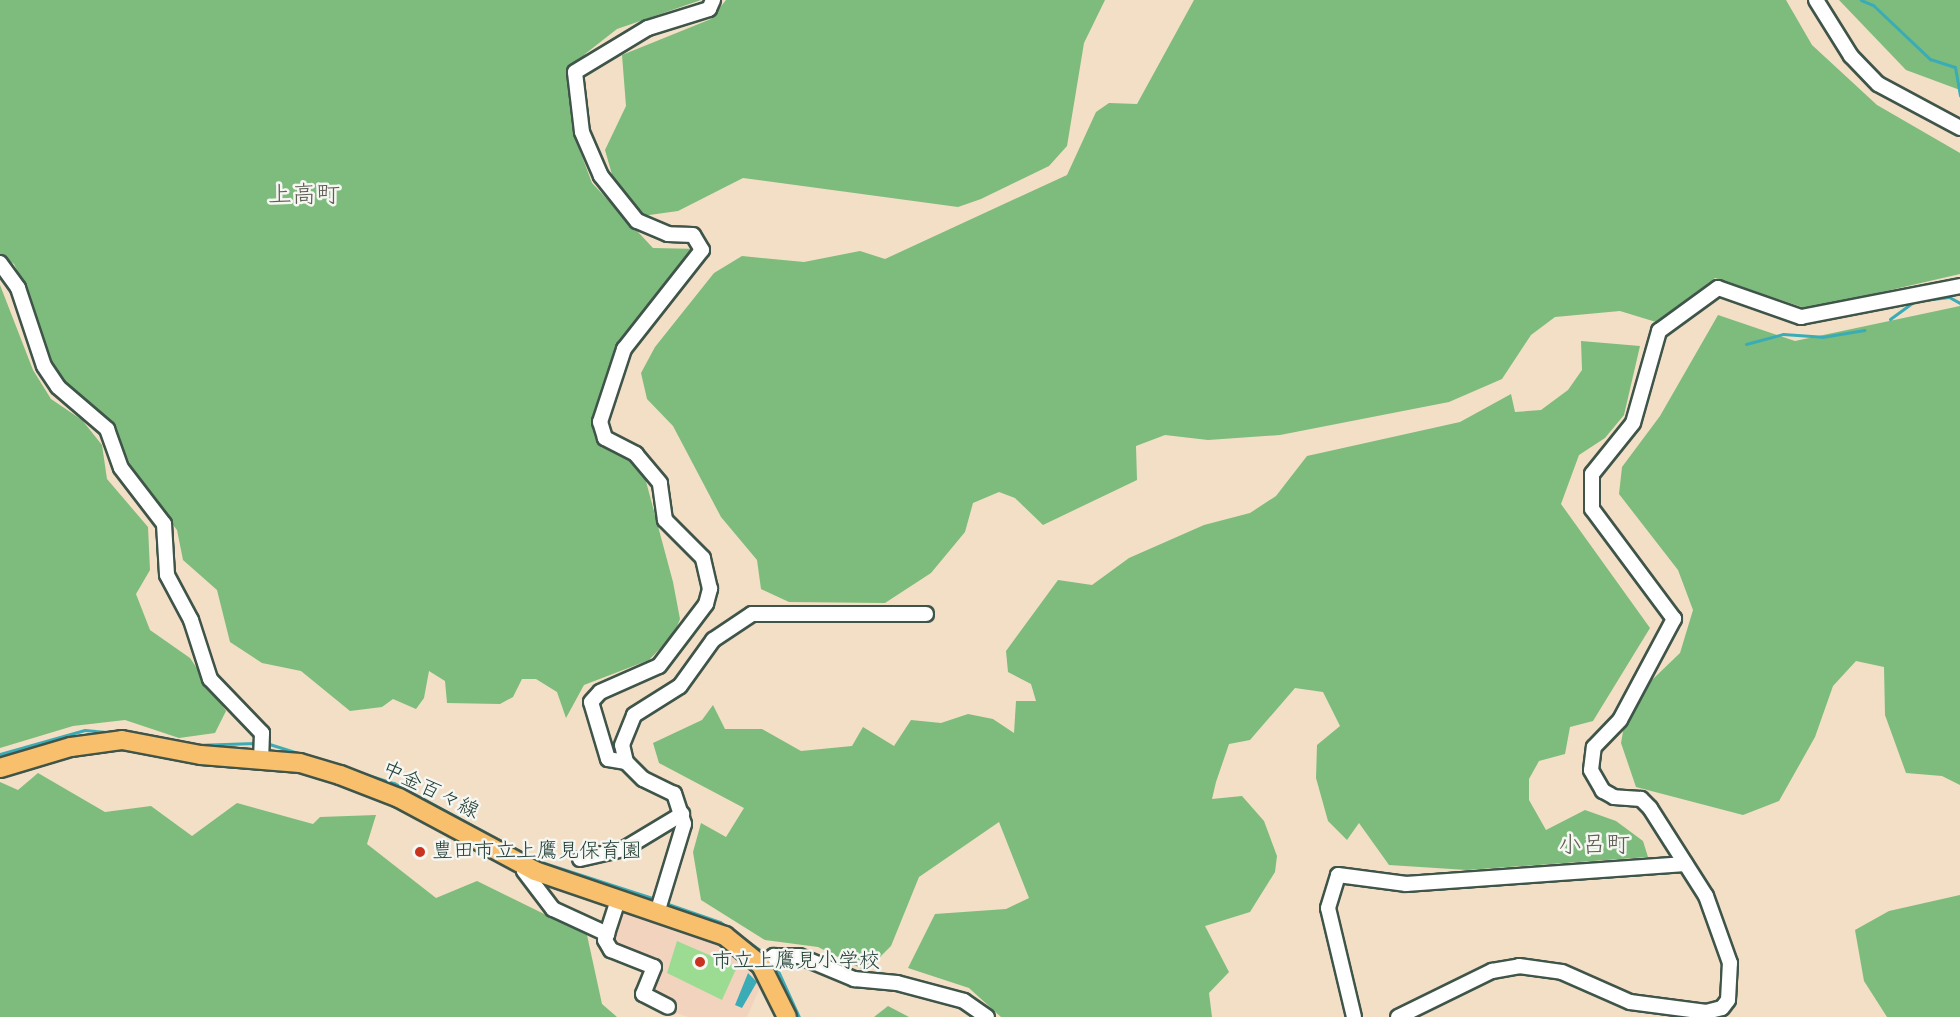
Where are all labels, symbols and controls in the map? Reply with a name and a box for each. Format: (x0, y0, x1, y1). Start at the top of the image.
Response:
district label: 上高町 (268, 183, 340, 211)
street label: 中金百々線 (377, 757, 483, 825)
district label: 小呂町 (1558, 833, 1630, 861)
place label: 豊田市立上鷹見保育園 (432, 839, 642, 865)
marker: 豊田市立上鷹見保育園 (413, 845, 427, 859)
place label: 市立上鷹見小学校 (712, 949, 880, 975)
marker: 市立上鷹見小学校 (693, 955, 707, 969)

